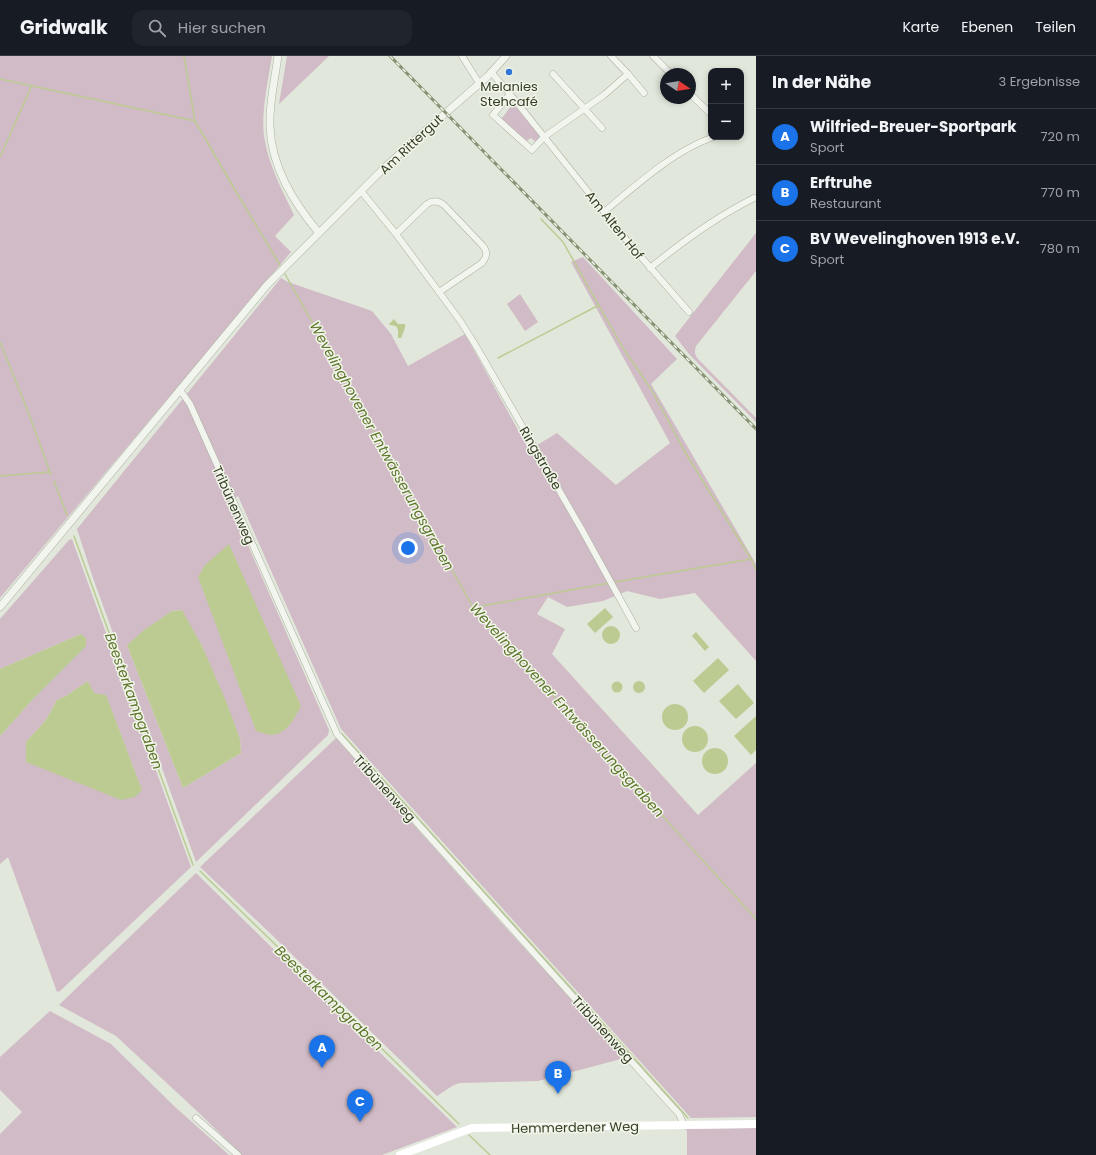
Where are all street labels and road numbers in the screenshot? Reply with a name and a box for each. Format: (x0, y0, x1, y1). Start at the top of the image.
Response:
street label: Am Rittergut (375, 110, 448, 179)
street label: Am Alten Hof (581, 187, 648, 264)
street label: Ringstraße (515, 423, 566, 493)
street label: Tribünenweg (208, 463, 259, 548)
street label: Tribünenweg (349, 751, 420, 826)
street label: Tribünenweg (567, 992, 638, 1067)
street label: Hemmerdener Weg (511, 1117, 639, 1138)

